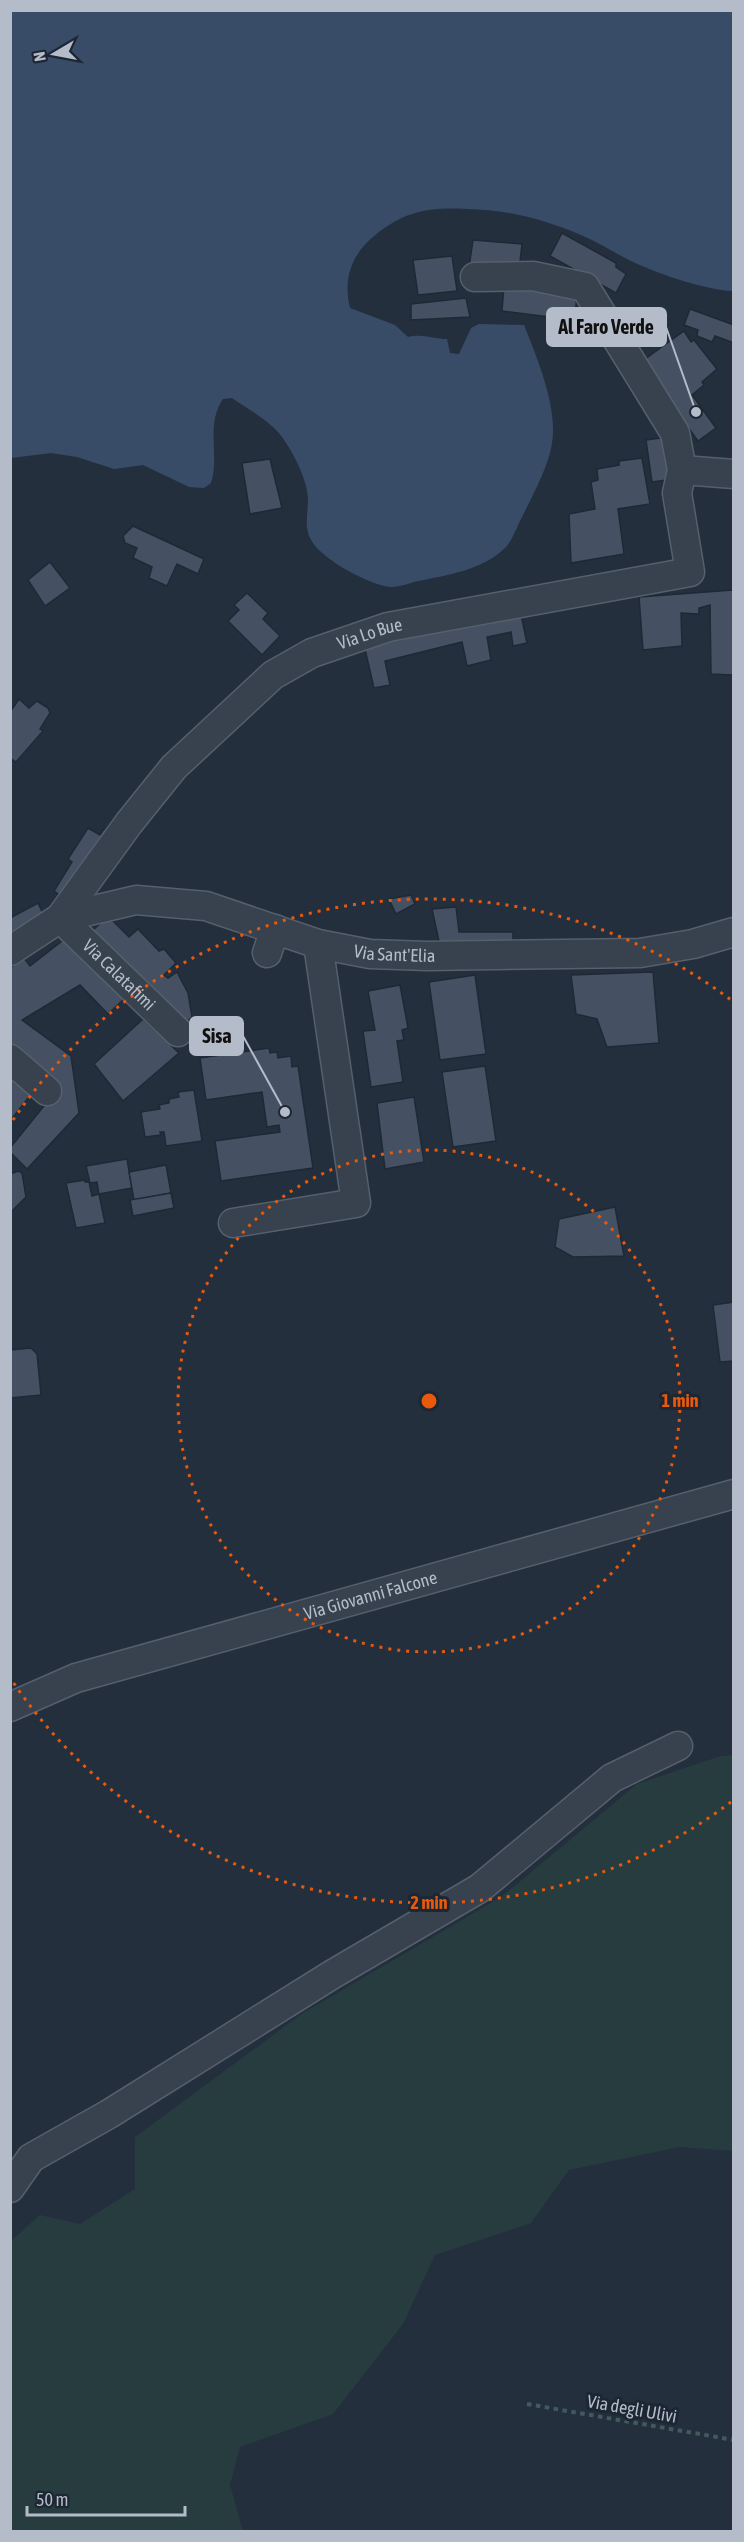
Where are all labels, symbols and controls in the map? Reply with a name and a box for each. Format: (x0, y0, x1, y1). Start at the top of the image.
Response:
north arrow (24, 24, 84, 84)
text: N (30, 50, 49, 63)
callout: Al Faro Verde (547, 308, 666, 346)
text: Al Faro Verde (557, 315, 654, 338)
street label: Via Lo Bue (334, 614, 404, 654)
street label: Via Calatafimi (78, 935, 160, 1015)
street label: Via Sant'Elia (352, 940, 435, 966)
callout: Sisa (190, 1017, 243, 1055)
text: Sisa (202, 1024, 232, 1047)
text: 1 min (662, 1390, 699, 1411)
centre of rings (419, 1391, 439, 1411)
street label: Via Giovanni Falcone (301, 1567, 439, 1624)
text: 2 min (411, 1892, 448, 1913)
street label: Via degli Ulivi (586, 2390, 679, 2427)
scale bar (27, 2479, 184, 2517)
text: 50 m (36, 2489, 68, 2510)

